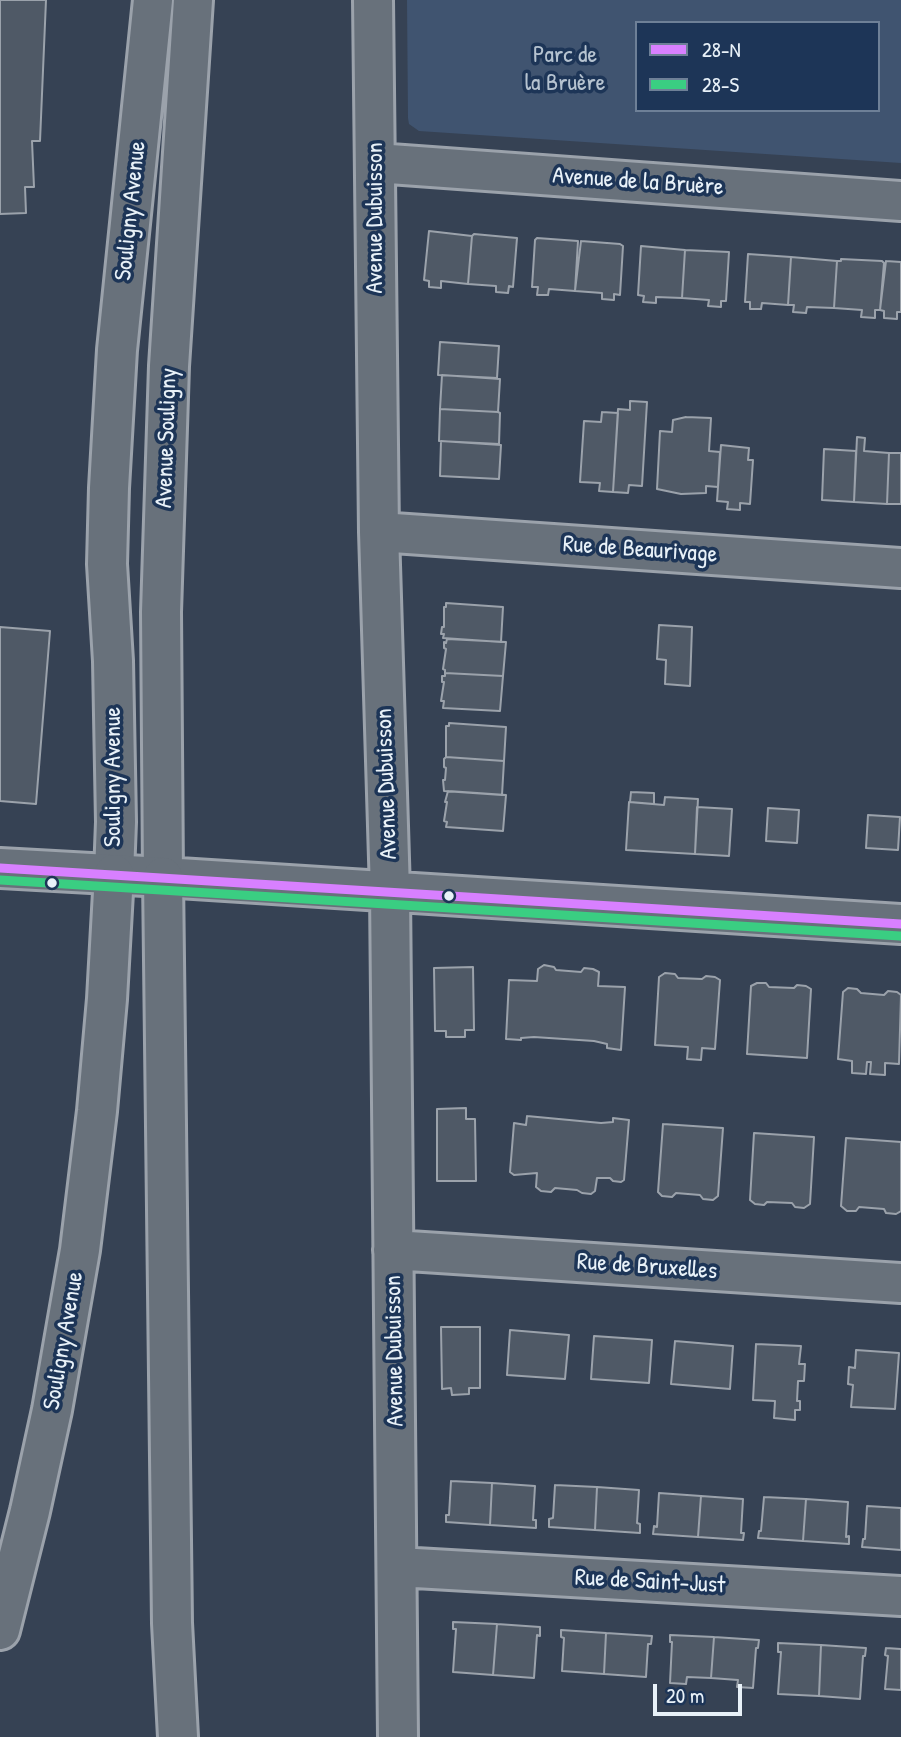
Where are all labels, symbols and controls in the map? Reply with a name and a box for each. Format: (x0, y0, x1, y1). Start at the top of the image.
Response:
legend (635, 21, 880, 112)
text: 28-N (702, 35, 741, 64)
park label: Parc de la Bruère (525, 42, 605, 98)
text: 28-S (702, 70, 739, 99)
street label: Souligny Avenue (109, 140, 153, 282)
street label: Avenue Dubuisson (362, 142, 390, 294)
street label: Avenue de la Bruère (551, 162, 725, 202)
street label: Avenue Souligny (150, 367, 184, 509)
street label: Rue de Beaurivage (562, 530, 718, 570)
street label: Souligny Avenue (100, 707, 128, 847)
street label: Avenue Dubuisson (370, 708, 404, 860)
unlabelled marker (45, 876, 59, 890)
unlabelled marker (442, 889, 456, 903)
street label: Rue de Bruxelles (576, 1248, 718, 1286)
street label: Souligny Avenue (38, 1270, 90, 1412)
street label: Avenue Dubuisson (379, 1275, 411, 1427)
street label: Rue de Saint-Just (574, 1564, 726, 1600)
scale bar (656, 1670, 745, 1714)
text: 20 m (666, 1681, 704, 1710)

